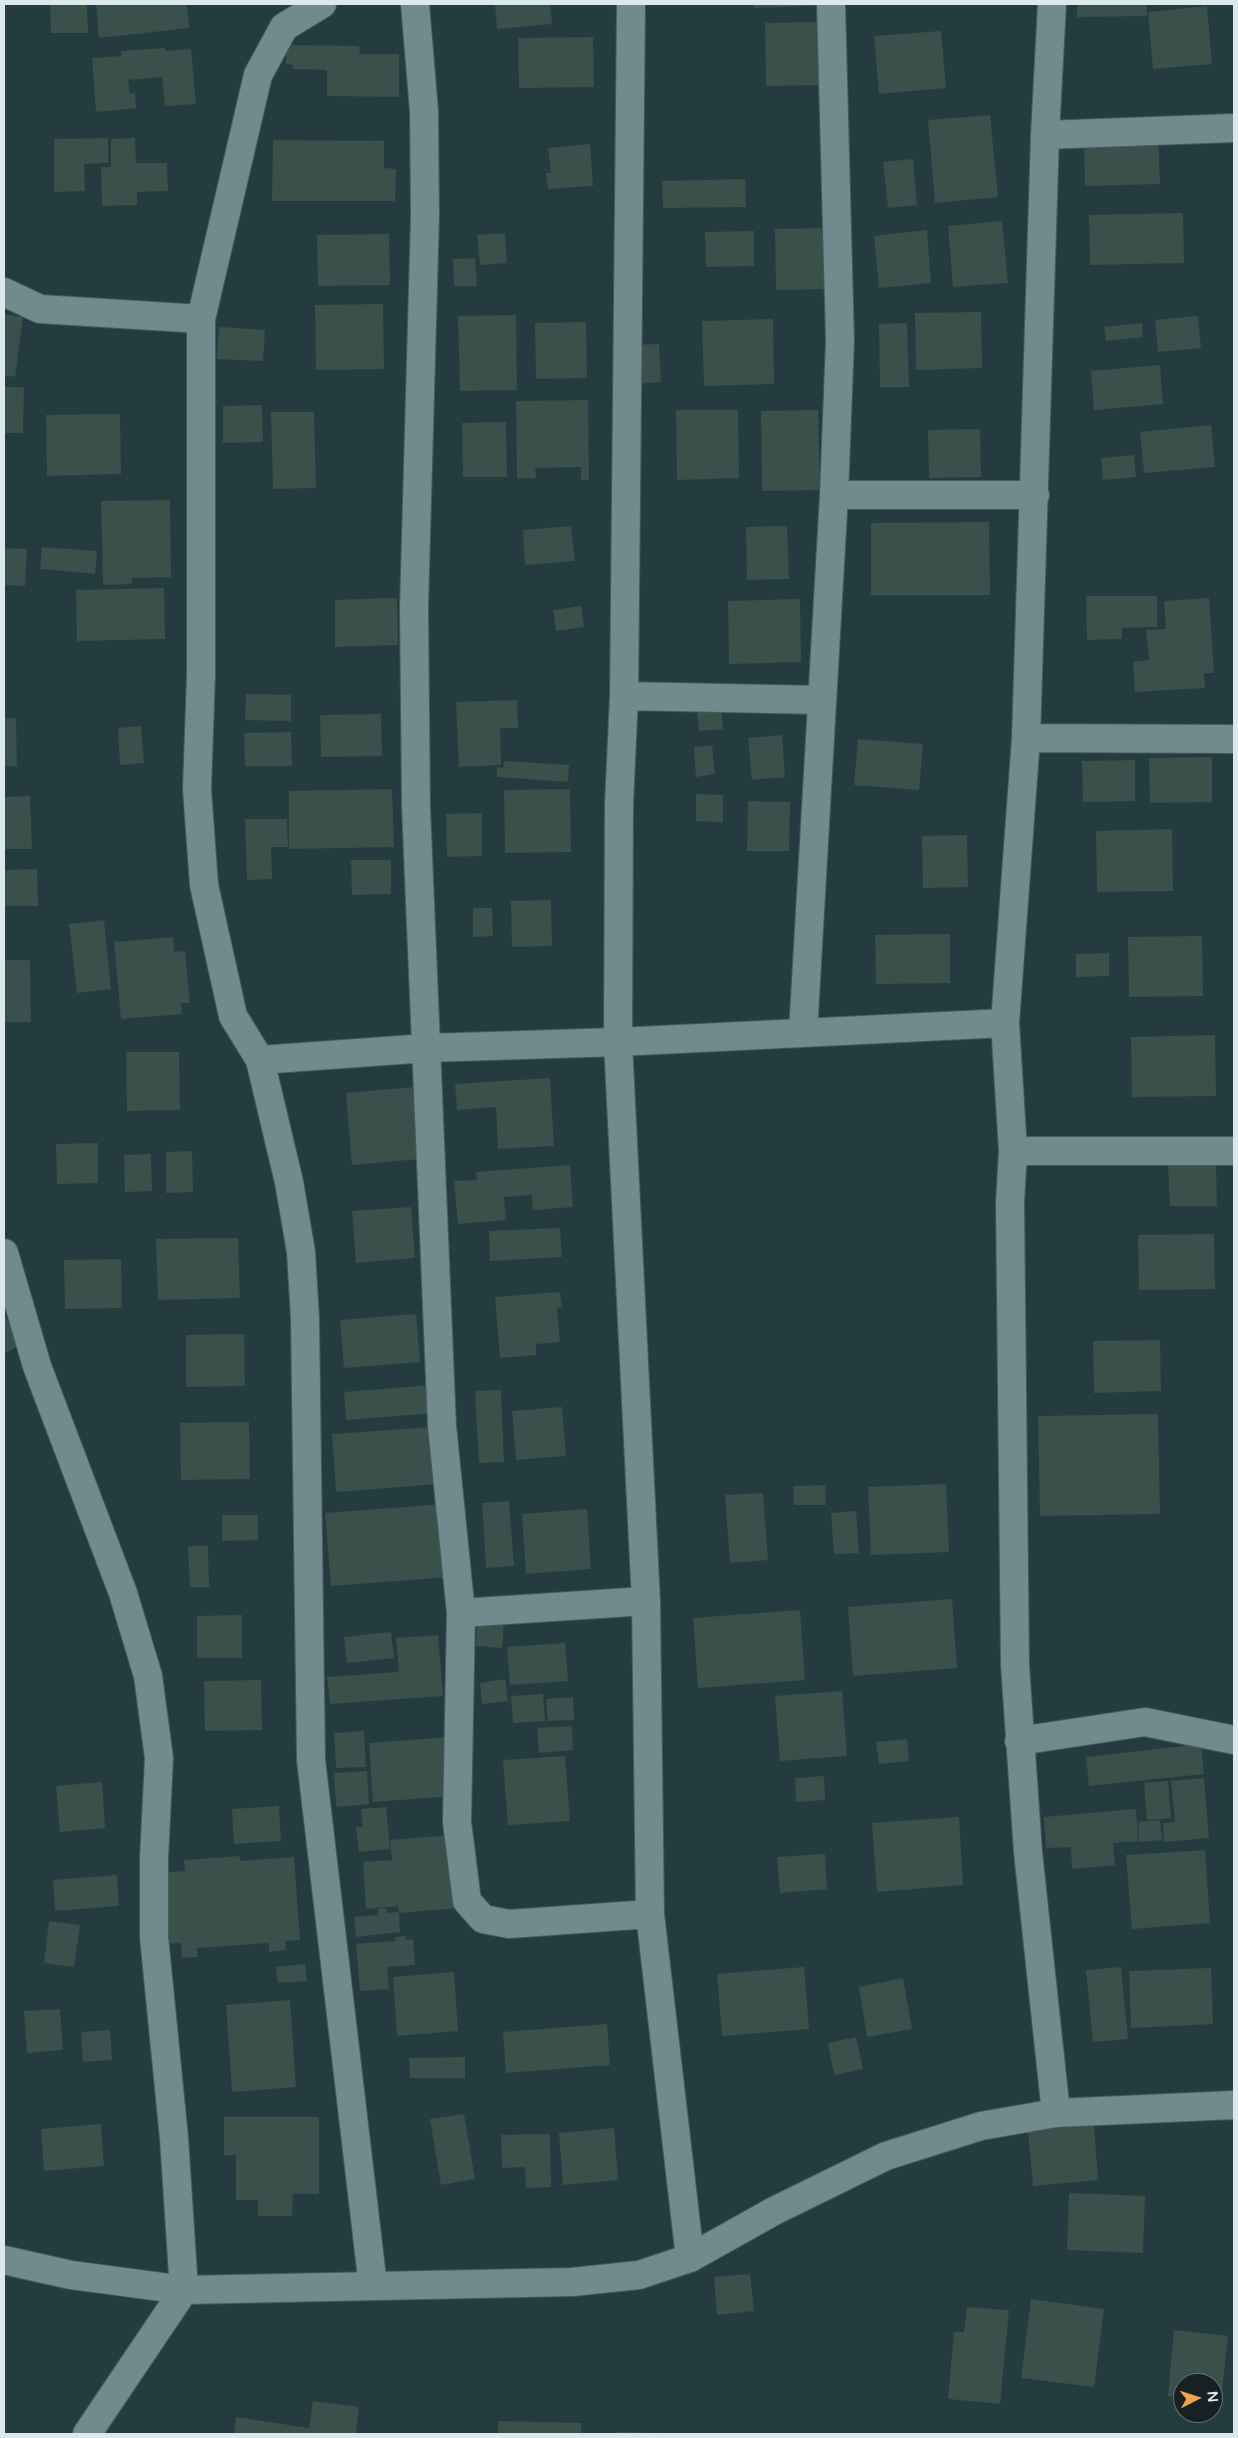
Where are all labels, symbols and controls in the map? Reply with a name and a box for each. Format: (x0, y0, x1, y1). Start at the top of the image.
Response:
north arrow (1173, 2373, 1223, 2423)
text: N (1203, 2390, 1221, 2403)

